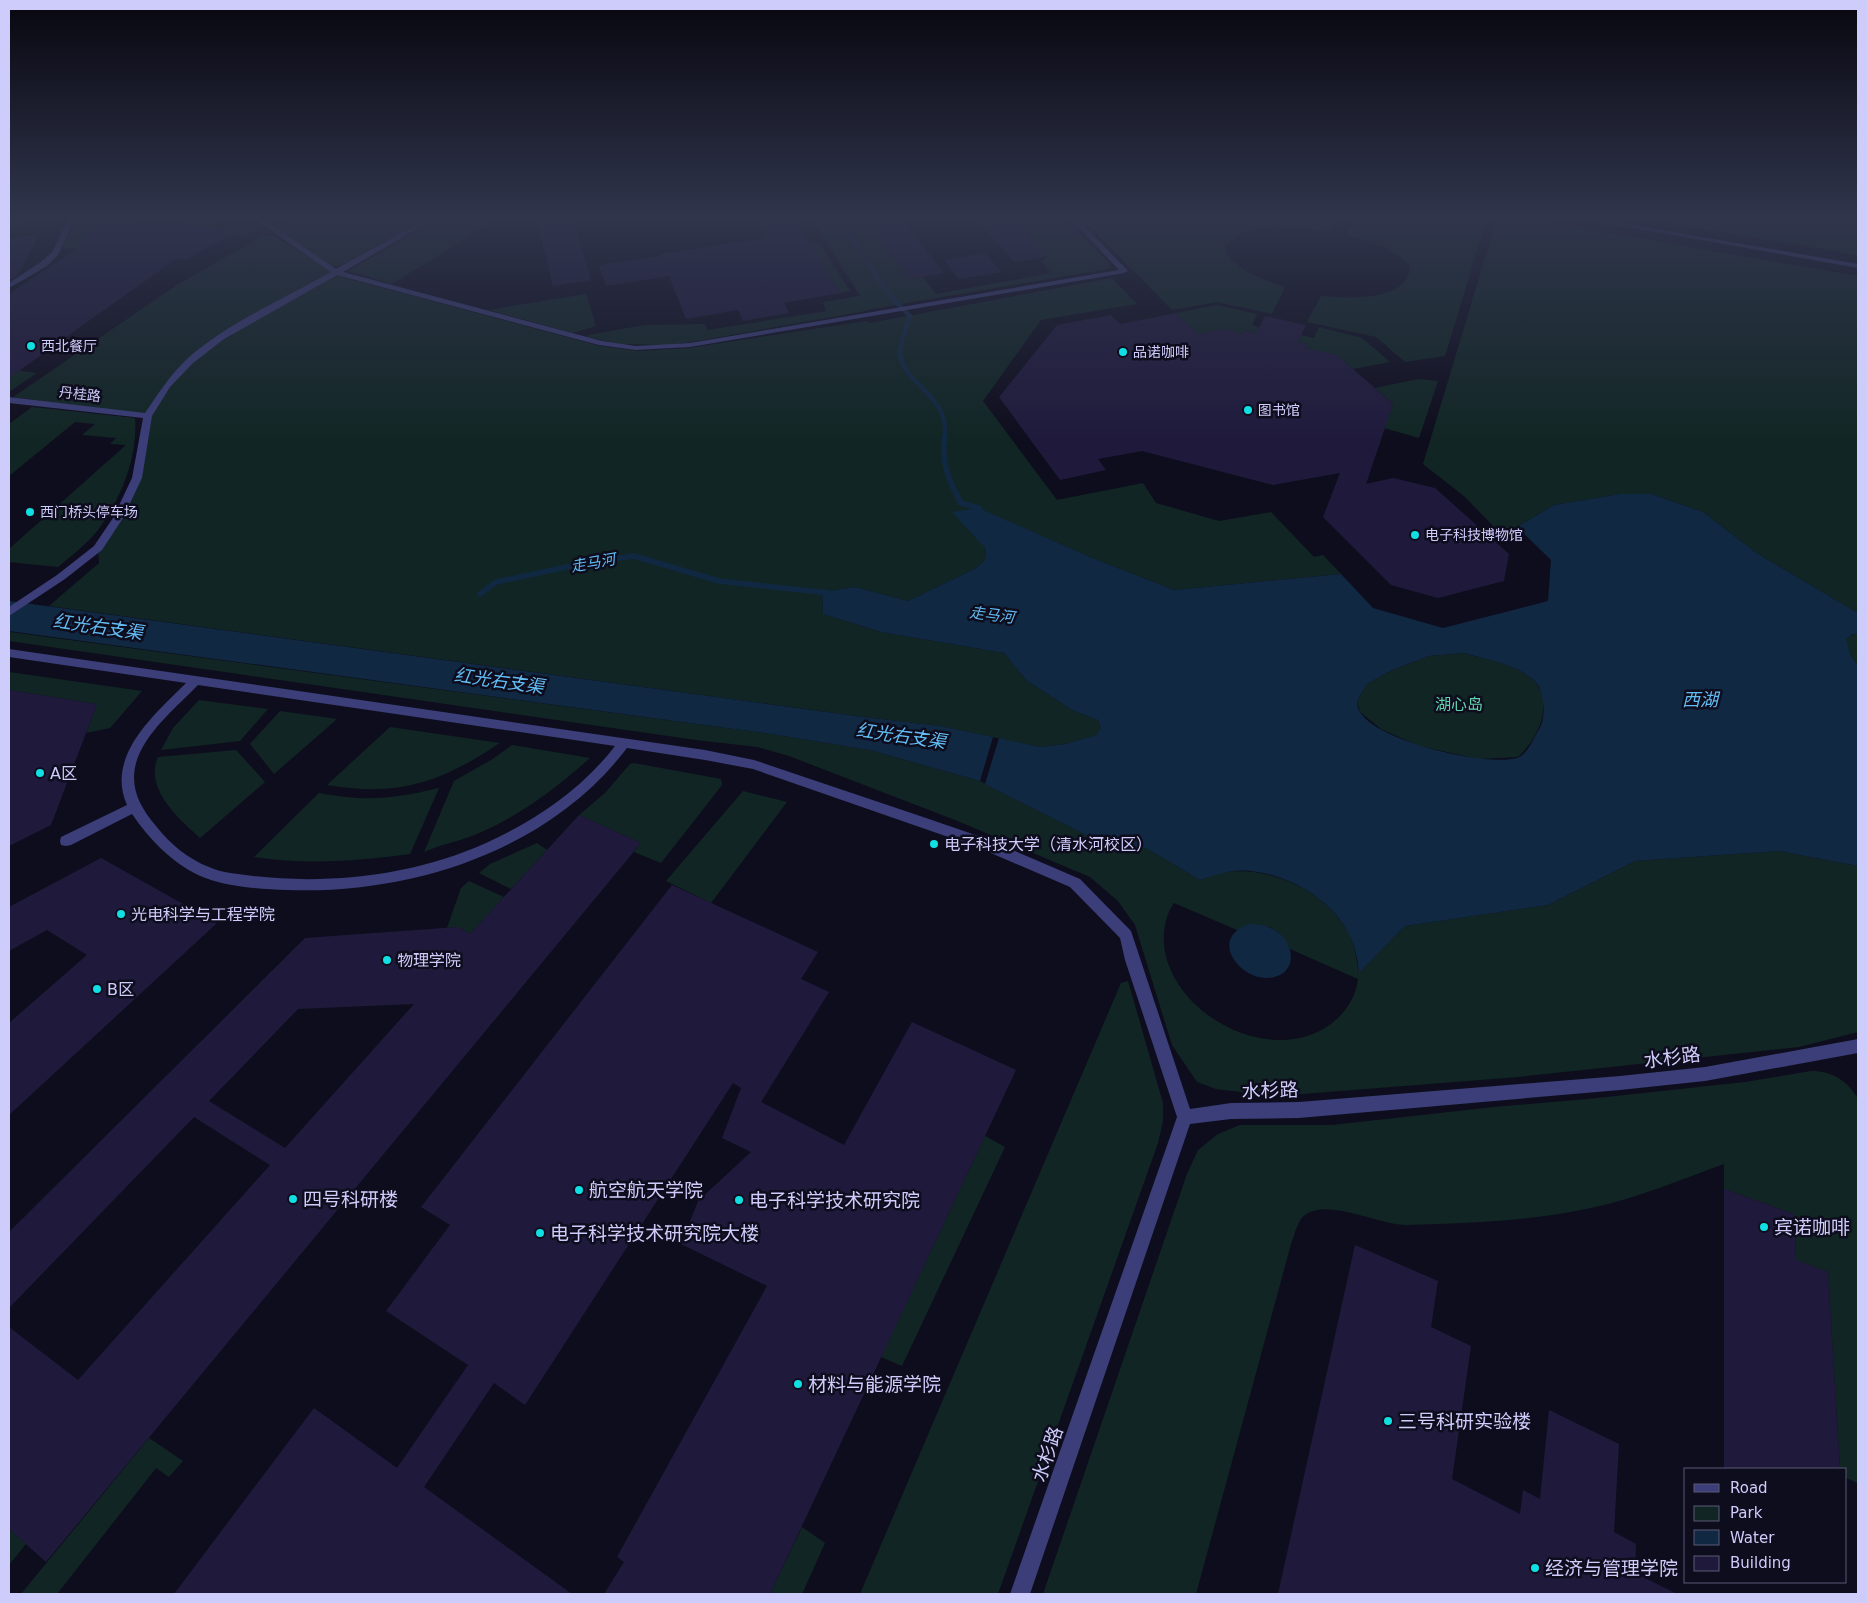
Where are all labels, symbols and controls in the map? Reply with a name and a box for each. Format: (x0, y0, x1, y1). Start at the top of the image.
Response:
place label: 西北餐厅 (41, 338, 97, 354)
marker: 西北餐厅 (25, 340, 37, 352)
place label: 品诺咖啡 (1133, 344, 1189, 360)
marker: 品诺咖啡 (1117, 346, 1129, 358)
street label: 丹桂路 (58, 384, 102, 404)
place label: 图书馆 (1258, 402, 1300, 418)
marker: 图书馆 (1242, 404, 1254, 416)
place label: 西门桥头停车场 (40, 504, 138, 520)
marker: 西门桥头停车场 (24, 506, 36, 518)
place label: 电子科技博物馆 (1425, 527, 1523, 543)
marker: 电子科技博物馆 (1409, 529, 1421, 541)
water label: 走马河 (569, 550, 620, 576)
water label: 走马河 (969, 603, 1018, 627)
water label: 红光右支渠 (52, 610, 147, 644)
water label: 红光右支渠 (453, 664, 548, 698)
water label: 西湖 (1682, 689, 1721, 710)
park label: 湖心岛 (1435, 695, 1483, 714)
water label: 红光右支渠 (855, 719, 950, 753)
place label: A区 (50, 764, 77, 783)
marker: A区 (34, 767, 46, 779)
place label: 电子科技大学（清水河校区） (944, 835, 1152, 854)
marker: 电子科技大学（清水河校区） (928, 838, 940, 850)
place label: 光电科学与工程学院 (131, 905, 275, 924)
marker: 光电科学与工程学院 (115, 908, 127, 920)
place label: 物理学院 (397, 951, 461, 970)
marker: 物理学院 (381, 954, 393, 966)
place label: B区 (107, 980, 134, 999)
marker: B区 (91, 983, 103, 995)
street label: 水杉路 (1642, 1043, 1702, 1071)
street label: 水杉路 (1241, 1078, 1299, 1102)
place label: 航空航天学院 (589, 1179, 703, 1201)
marker: 航空航天学院 (573, 1184, 585, 1196)
place label: 四号科研楼 (303, 1188, 398, 1210)
place label: 电子科学技术研究院 (749, 1189, 920, 1211)
marker: 四号科研楼 (287, 1193, 299, 1205)
marker: 电子科学技术研究院 (733, 1194, 745, 1206)
place label: 宾诺咖啡 (1774, 1216, 1850, 1238)
marker: 宾诺咖啡 (1758, 1221, 1770, 1233)
place label: 电子科学技术研究院大楼 (550, 1222, 759, 1244)
marker: 电子科学技术研究院大楼 (534, 1227, 546, 1239)
place label: 材料与能源学院 (808, 1373, 941, 1395)
marker: 材料与能源学院 (792, 1378, 804, 1390)
place label: 三号科研实验楼 (1398, 1410, 1531, 1432)
marker: 三号科研实验楼 (1382, 1415, 1394, 1427)
street label: 水杉路 (1027, 1423, 1067, 1485)
legend (1684, 1468, 1847, 1583)
text: Road (1730, 1479, 1768, 1497)
text: Park (1730, 1504, 1763, 1522)
text: Water (1730, 1529, 1775, 1547)
text: Building (1730, 1554, 1791, 1572)
place label: 经济与管理学院 (1545, 1557, 1678, 1579)
marker: 经济与管理学院 (1529, 1562, 1541, 1574)

